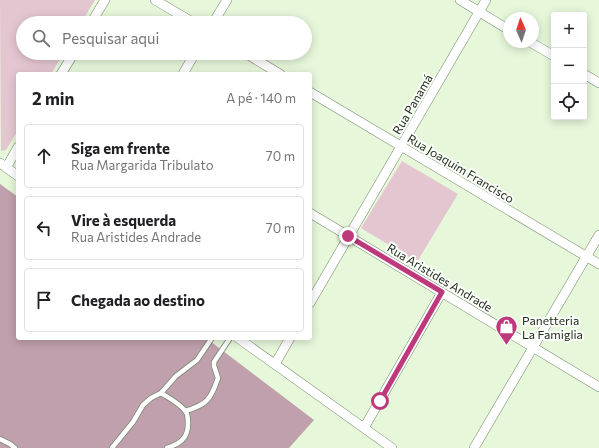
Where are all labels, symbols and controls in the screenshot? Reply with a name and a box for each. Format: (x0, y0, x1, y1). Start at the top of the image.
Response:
north arrow (503, 12, 539, 48)
map controls (551, 12, 587, 120)
button: + (551, 12, 587, 48)
search box (16, 16, 312, 60)
icon: search (30, 27, 52, 49)
text: Pesquisar aqui (62, 29, 159, 47)
button: − (551, 48, 587, 84)
street label: Rua Panamá (389, 72, 435, 136)
button: locate (551, 84, 587, 120)
text: 2 min (32, 88, 74, 109)
text: A pé · 140 m (226, 90, 296, 106)
street label: Rua Joaquim Francisco (405, 131, 517, 206)
text: Siga em frente (71, 139, 170, 157)
icon: ahead (33, 145, 55, 167)
text: 70 m (266, 148, 295, 164)
text: Rua Margarida Tribulato (71, 157, 213, 173)
text: Vire à esquerda (71, 211, 176, 229)
icon: left (33, 217, 55, 239)
text: 70 m (266, 220, 295, 236)
route end (339, 227, 357, 245)
text: Rua Aristides Andrade (71, 229, 201, 245)
street label: Rua Aristides Andrade (385, 240, 495, 314)
icon: arrive (33, 289, 55, 311)
text: Chegada ao destino (71, 291, 205, 309)
place label: Panetteria La Famiglia (522, 313, 583, 341)
shop icon: Panetteria La Famiglia (494, 314, 520, 347)
route start (371, 392, 389, 410)

